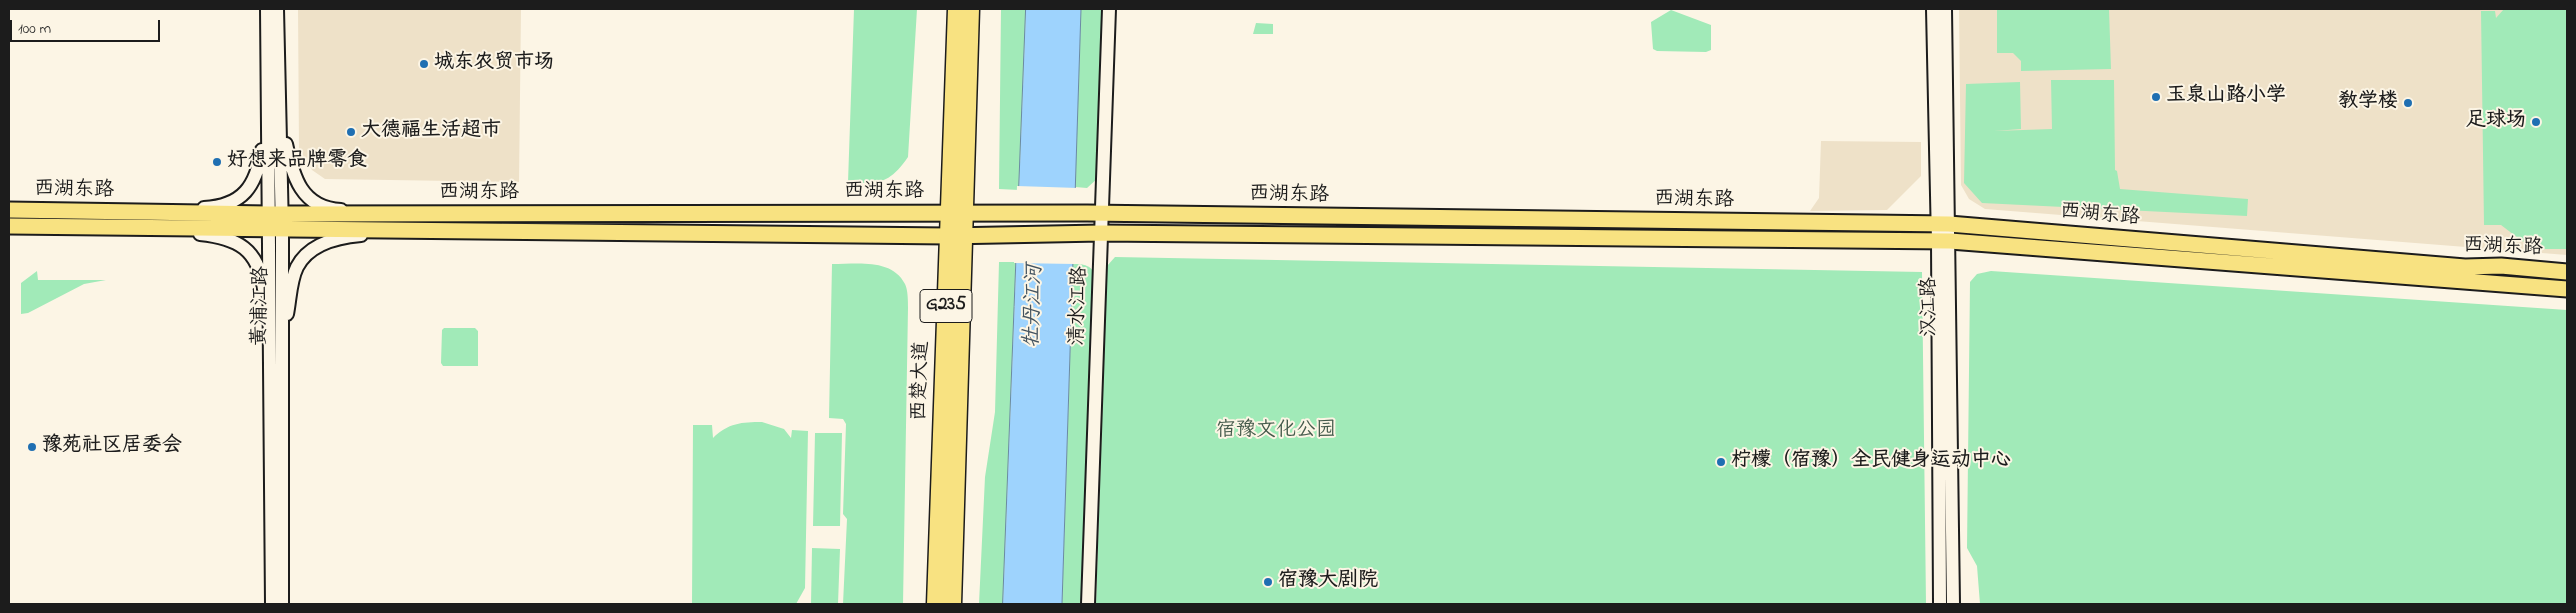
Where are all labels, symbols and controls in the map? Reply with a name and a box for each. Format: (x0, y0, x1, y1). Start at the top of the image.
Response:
scale bar (12, 10, 162, 42)
text: 100 m (18, 18, 51, 40)
place label: 城东农贸市场 (434, 52, 554, 76)
marker: 城东农贸市场 (418, 58, 430, 70)
place label: 玉泉山路小学 (2166, 85, 2286, 109)
marker: 玉泉山路小学 (2150, 91, 2162, 103)
place label: 教学楼 (2338, 91, 2398, 115)
marker: 教学楼 (2402, 97, 2414, 109)
place label: 足球场 (2466, 110, 2526, 134)
marker: 足球场 (2530, 116, 2542, 128)
place label: 大德福生活超市 (361, 120, 501, 144)
marker: 大德福生活超市 (345, 126, 357, 138)
place label: 好想来品牌零食 (227, 150, 367, 174)
marker: 好想来品牌零食 (211, 156, 223, 168)
street label: 西湖东路 (34, 178, 114, 204)
street label: 西湖东路 (844, 181, 924, 205)
street label: 西湖东路 (439, 182, 519, 206)
street label: 西湖东路 (1249, 183, 1329, 209)
street label: 西湖东路 (1654, 188, 1734, 214)
street label: 西湖东路 (2059, 201, 2141, 231)
street label: 西湖东路 (2463, 235, 2543, 261)
water label: 牡丹江河 (1021, 264, 1049, 348)
street label: 黄浦江路 (249, 266, 275, 346)
street label: 清水江路 (1067, 266, 1093, 346)
street label: 汉江路 (1918, 277, 1944, 337)
road number: G235 (920, 290, 972, 322)
street label: 西楚大道 (909, 341, 935, 421)
park label: 宿豫文化公园 (1216, 420, 1336, 444)
place label: 豫苑社区居委会 (42, 435, 182, 459)
marker: 豫苑社区居委会 (26, 441, 38, 453)
place label: 柠檬（宿豫）全民健身运动中心 (1731, 450, 2011, 474)
marker: 柠檬（宿豫）全民健身运动中心 (1715, 456, 1727, 468)
place label: 宿豫大剧院 (1278, 570, 1378, 594)
marker: 宿豫大剧院 (1262, 576, 1274, 588)

